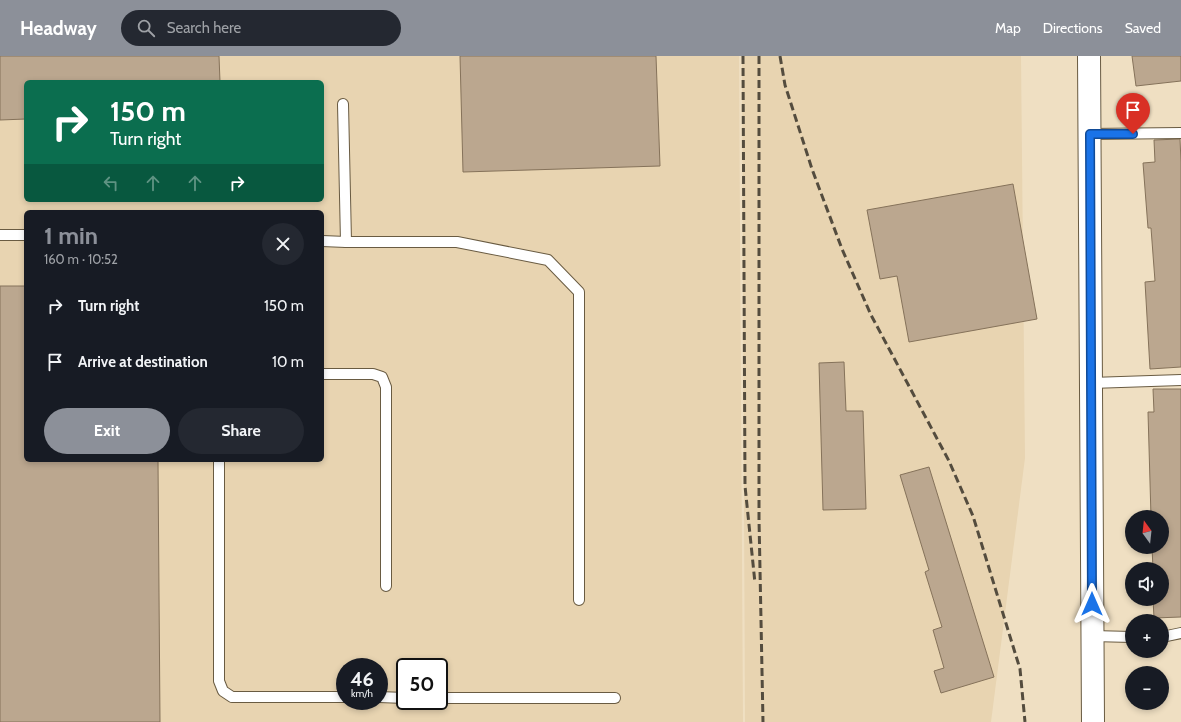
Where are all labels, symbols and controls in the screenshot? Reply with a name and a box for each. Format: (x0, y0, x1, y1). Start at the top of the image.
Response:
search box (121, 10, 401, 46)
text: Headway (20, 17, 97, 40)
icon: search (135, 17, 157, 39)
text: Search here (167, 19, 241, 37)
text: Map (995, 19, 1021, 37)
text: Directions (1043, 19, 1103, 37)
text: Saved (1125, 19, 1161, 37)
pin (1116, 93, 1150, 134)
text: 150 m (110, 94, 186, 128)
icon: right (44, 96, 96, 148)
icon: arrive (1122, 99, 1144, 121)
text: Turn right (110, 128, 181, 150)
icon: left (100, 172, 122, 194)
icon: ahead (142, 172, 164, 194)
icon: ahead (184, 172, 206, 194)
icon: right (226, 172, 248, 194)
text: 1 min (44, 221, 98, 250)
button: close (262, 223, 304, 265)
text: 160 m · 10:52 (44, 251, 118, 267)
icon: right (44, 295, 66, 317)
text: Turn right (78, 297, 139, 315)
text: 150 m (264, 297, 304, 315)
icon: arrive (44, 351, 66, 373)
text: Arrive at destination (78, 353, 208, 371)
text: 10 m (272, 353, 304, 371)
button: Exit (44, 408, 170, 454)
button: Share (178, 408, 304, 454)
north arrow (1125, 510, 1169, 554)
map controls (1125, 510, 1169, 710)
button: sound (1125, 562, 1169, 606)
position arrow (1071, 583, 1113, 625)
button: + (1125, 614, 1169, 658)
speed limit sign: 50 (396, 658, 448, 710)
button: − (1125, 666, 1169, 710)
text: 46 (350, 667, 374, 691)
text: km/h (351, 687, 373, 700)

